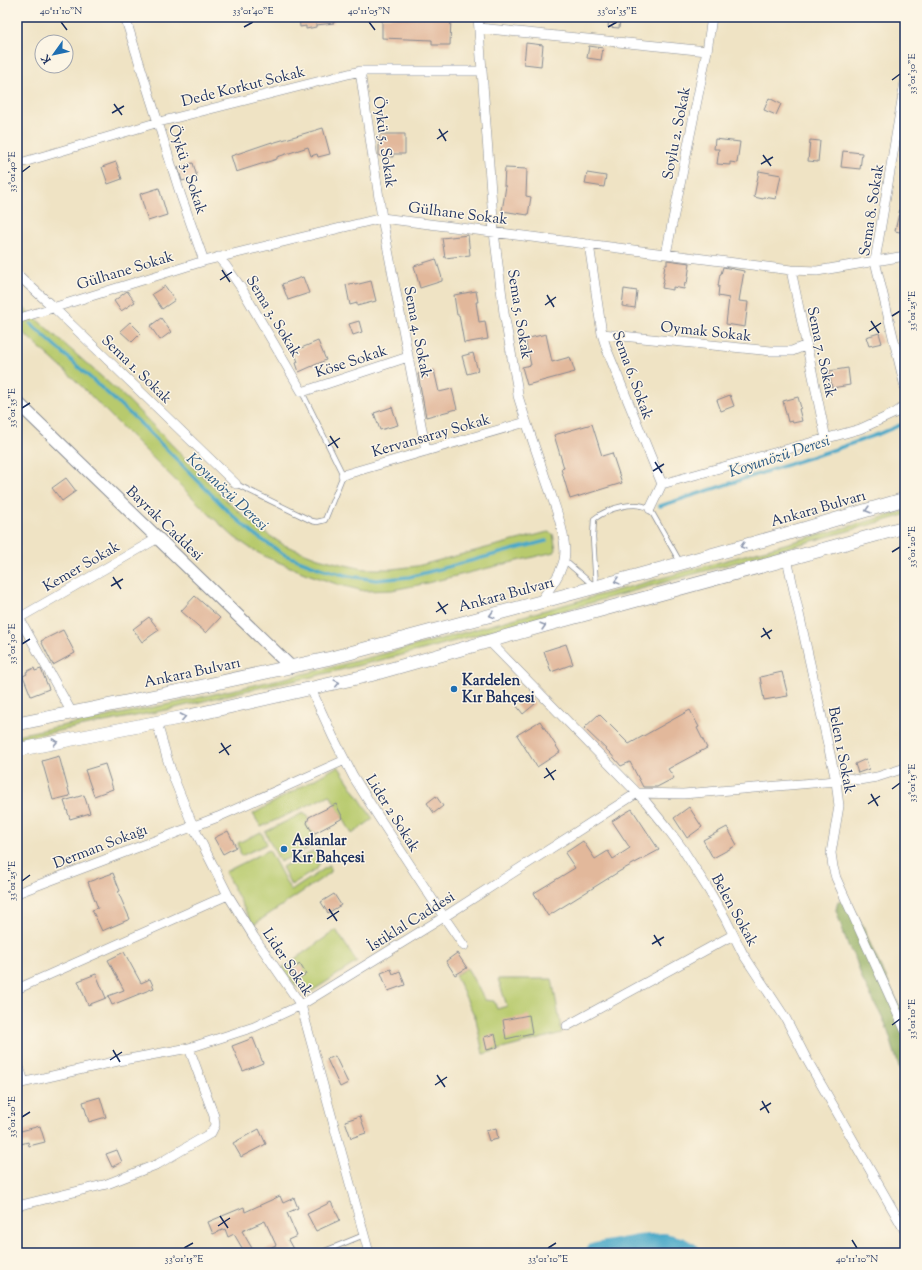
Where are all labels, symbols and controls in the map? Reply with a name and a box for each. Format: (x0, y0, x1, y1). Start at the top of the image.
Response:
text: 40°11'10"N (40, 4, 82, 19)
text: 33°01'40"E (233, 4, 273, 19)
text: 40°11'05"N (348, 4, 390, 19)
text: 33°01'35"E (597, 4, 637, 19)
north arrow (34, 34, 74, 74)
text: K (38, 51, 56, 67)
text: 33°01'30"E (905, 54, 920, 94)
street label: Dede Korkut Sokak (179, 62, 307, 113)
street label: Soylu 2. Sokak (658, 85, 697, 182)
street label: Öykü 5. Sokak (367, 95, 401, 189)
street label: Öykü 3. Sokak (162, 122, 212, 217)
text: 33°01'40"E (5, 152, 20, 192)
street label: Sema 8. Sokak (855, 163, 890, 258)
street label: Gülhane Sokak (407, 198, 509, 231)
street label: Gülhane Sokak (75, 247, 176, 296)
street label: Sema 5. Sokak (501, 268, 536, 361)
street label: Sema 3. Sokak (240, 272, 305, 362)
street label: Sema 4. Sokak (397, 284, 436, 380)
text: 33°01'25"E (905, 291, 920, 331)
street label: Sema 7. Sokak (801, 305, 840, 400)
street label: Oymak Sokak (659, 317, 752, 348)
street label: Sema 6. Sokak (606, 328, 657, 423)
street label: Sema 1. Sokak (96, 331, 176, 409)
street label: Köse Sokak (313, 341, 390, 384)
text: 33°01'35"E (5, 388, 20, 428)
street label: Kervansaray Sokak (370, 409, 493, 463)
water label: Koyunözü Deresi (726, 430, 833, 485)
water label: Koyunözü Deresi (180, 449, 273, 537)
street label: Bayrak Caddesi (121, 482, 207, 566)
street label: Ankara Bulvarı (768, 486, 869, 533)
one-way arrow (864, 505, 871, 514)
text: 33°01'20"E (905, 526, 920, 568)
street label: Kemer Sokak (39, 537, 124, 598)
one-way arrow (739, 541, 746, 550)
street label: Ankara Bulvarı (456, 573, 557, 618)
one-way arrow (614, 576, 621, 585)
one-way arrow (489, 610, 495, 618)
one-way arrow (539, 622, 546, 631)
text: 33°01'30"E (5, 624, 20, 664)
street label: Ankara Bulvarı (142, 653, 243, 694)
place label: Kardelen Kır Bahçesi (462, 671, 536, 709)
one-way arrow (334, 679, 340, 687)
marker: Kardelen Kır Bahçesi (449, 684, 459, 694)
street label: Belen 1 Sokak (822, 705, 859, 796)
one-way arrow (180, 714, 186, 722)
one-way arrow (52, 739, 58, 747)
text: 33°01'15"E (905, 764, 920, 802)
street label: Lider 2 Sokak (360, 771, 424, 857)
street label: Derman Sokağı (50, 820, 151, 875)
place label: Aslanlar Kır Bahçesi (292, 831, 366, 869)
marker: Aslanlar Kır Bahçesi (279, 844, 289, 854)
text: 33°01'25"E (5, 861, 20, 901)
street label: Belen Sokak (705, 871, 762, 951)
street label: İstiklal Caddesi (364, 886, 459, 957)
street label: Lider Sokak (256, 925, 317, 1001)
text: 33°01'10"E (905, 999, 920, 1039)
text: 33°01'20"E (5, 1096, 20, 1138)
text: 33°01'15"E (165, 1252, 203, 1267)
text: 33°01'10"E (528, 1252, 568, 1267)
text: 40°11'10"N (836, 1252, 878, 1267)

